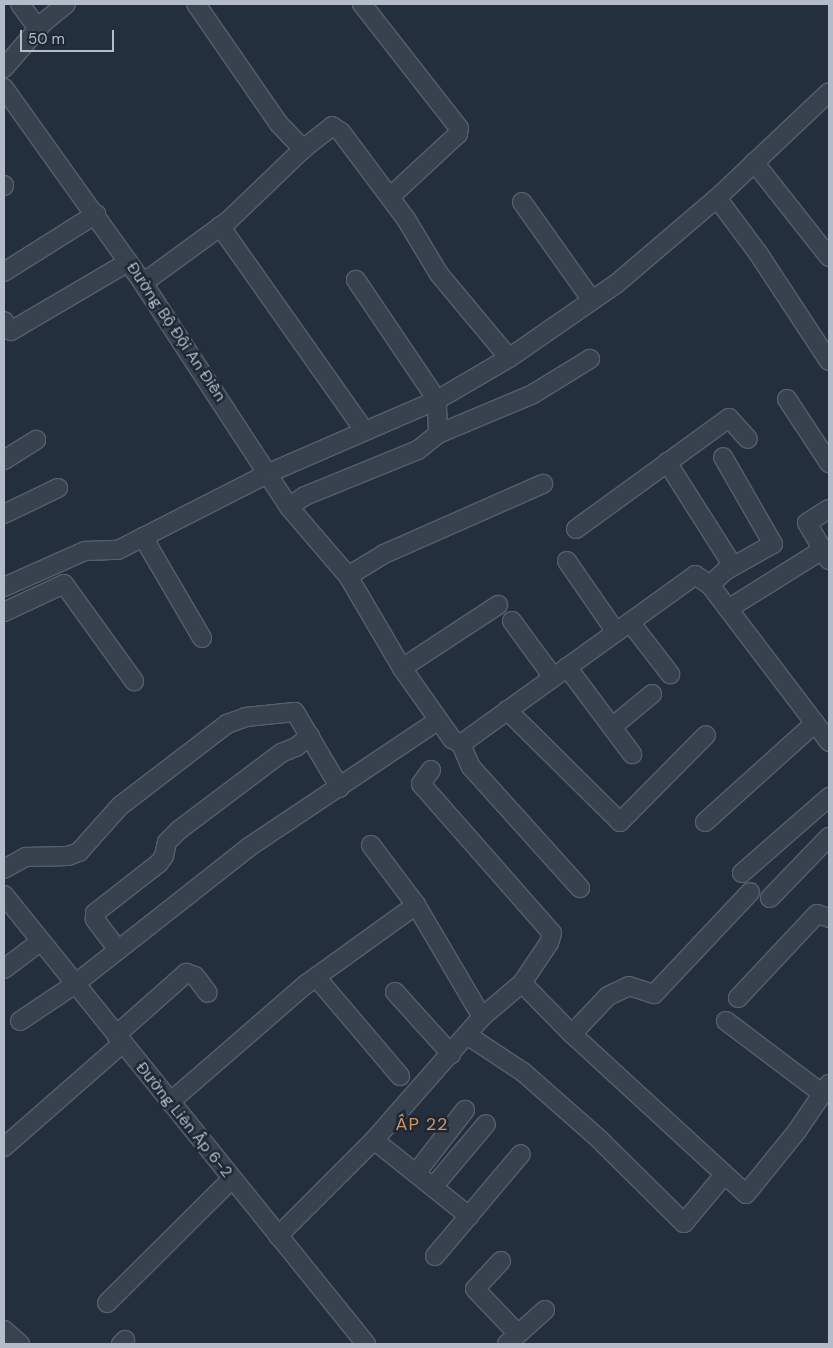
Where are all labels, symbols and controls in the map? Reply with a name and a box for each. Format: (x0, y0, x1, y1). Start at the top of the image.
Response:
scale bar (22, 20, 116, 52)
text: 50 m (28, 29, 65, 49)
street label: Đường Bộ Đội An Điền (122, 259, 230, 405)
street label: Đường Liên Ấp 6-2 (132, 1059, 236, 1181)
district label: ẤP 22 (395, 1113, 449, 1135)

